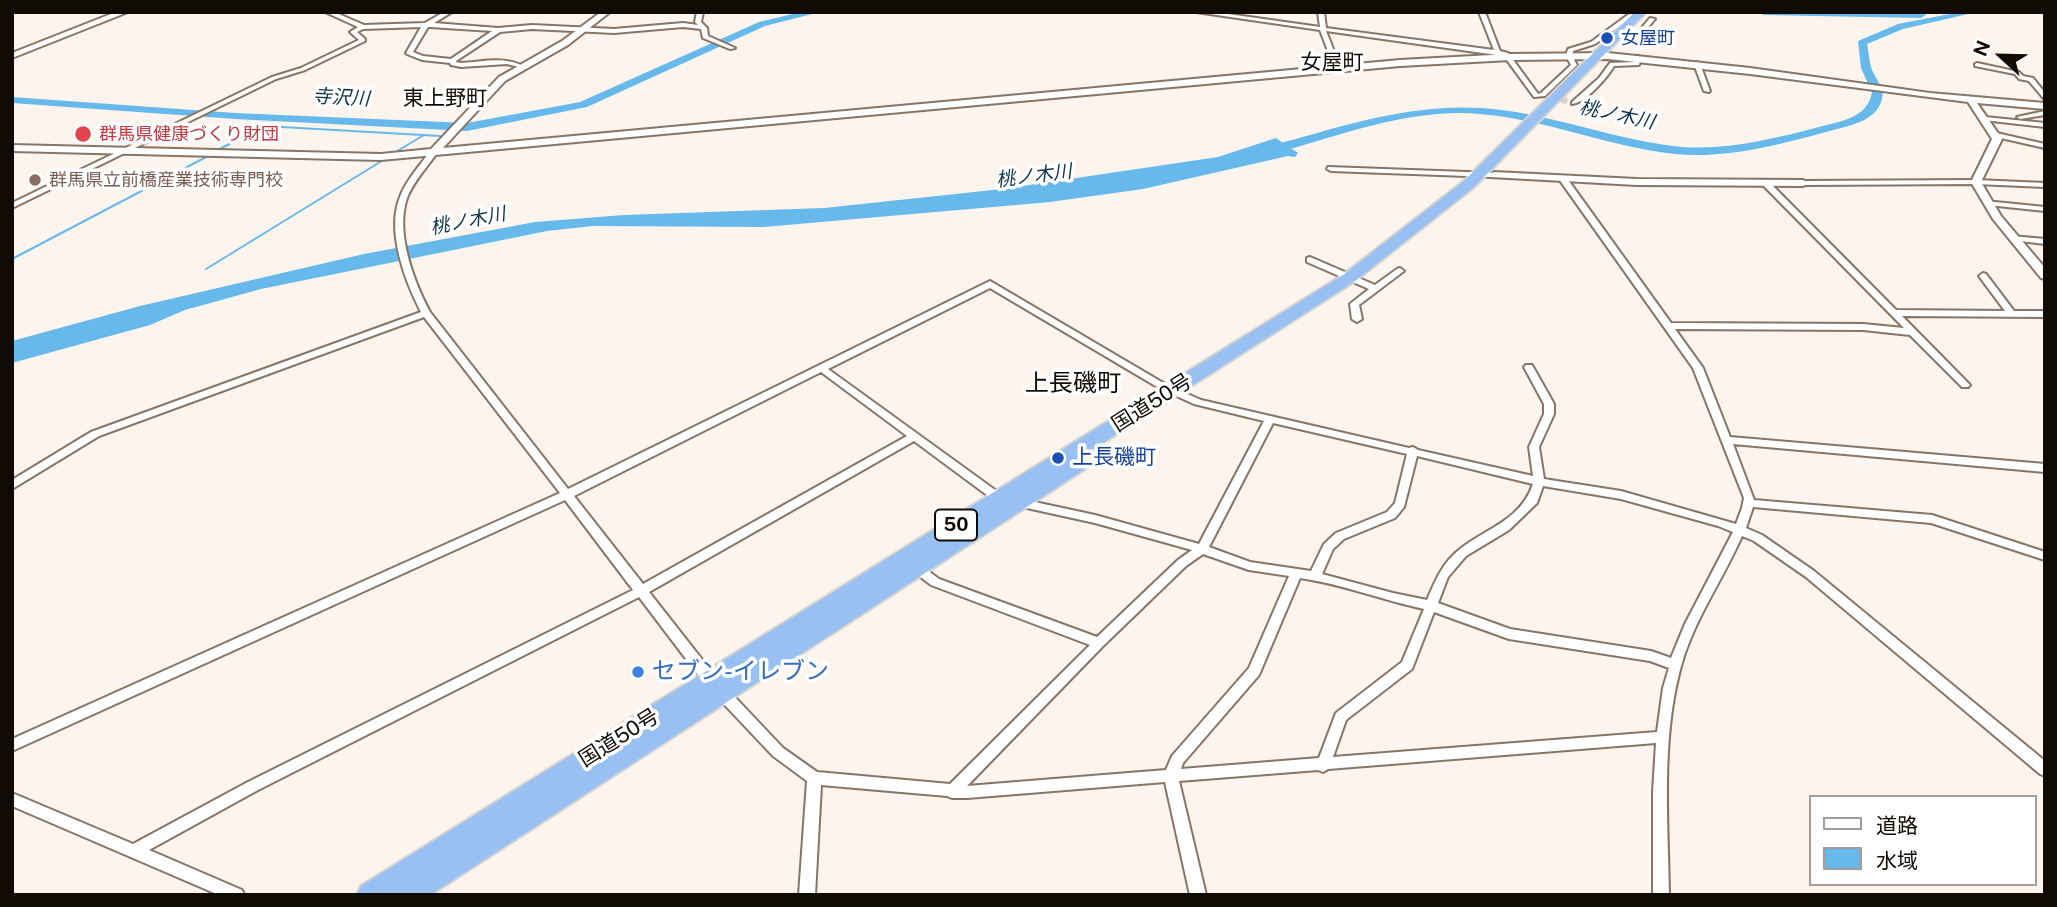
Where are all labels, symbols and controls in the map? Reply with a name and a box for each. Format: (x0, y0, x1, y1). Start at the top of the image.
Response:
north arrow (1966, 21, 2036, 91)
place label: 女屋町 (1621, 27, 1675, 49)
marker: 女屋町 (1599, 30, 1615, 46)
text: N (1969, 37, 1995, 59)
district label: 女屋町 (1301, 50, 1363, 76)
water label: 寺沢川 (312, 85, 370, 111)
district label: 東上野町 (403, 86, 487, 112)
water label: 桃ノ木川 (1577, 96, 1657, 134)
place label: 群馬県健康づくり財団 (99, 123, 279, 145)
marker: 群馬県健康づくり財団 (73, 124, 93, 144)
water label: 桃ノ木川 (995, 160, 1073, 192)
place label: 群馬県立前橋産業技術専門校 (49, 169, 283, 191)
marker: 群馬県立前橋産業技術専門校 (27, 172, 43, 188)
water label: 桃ノ木川 (429, 203, 507, 239)
street label: 国道50号 (1107, 369, 1197, 437)
district label: 上長磯町 (1025, 370, 1121, 398)
place label: 上長磯町 (1072, 445, 1156, 471)
marker: 上長磯町 (1050, 450, 1066, 466)
road number: 50 (935, 510, 977, 540)
place label: セブン-イレブン (652, 658, 829, 686)
marker: セブン-イレブン (630, 664, 646, 680)
street label: 国道50号 (574, 704, 664, 772)
legend (1808, 795, 2036, 886)
text: 道路 (1876, 813, 1918, 838)
text: 水域 (1876, 848, 1918, 873)

